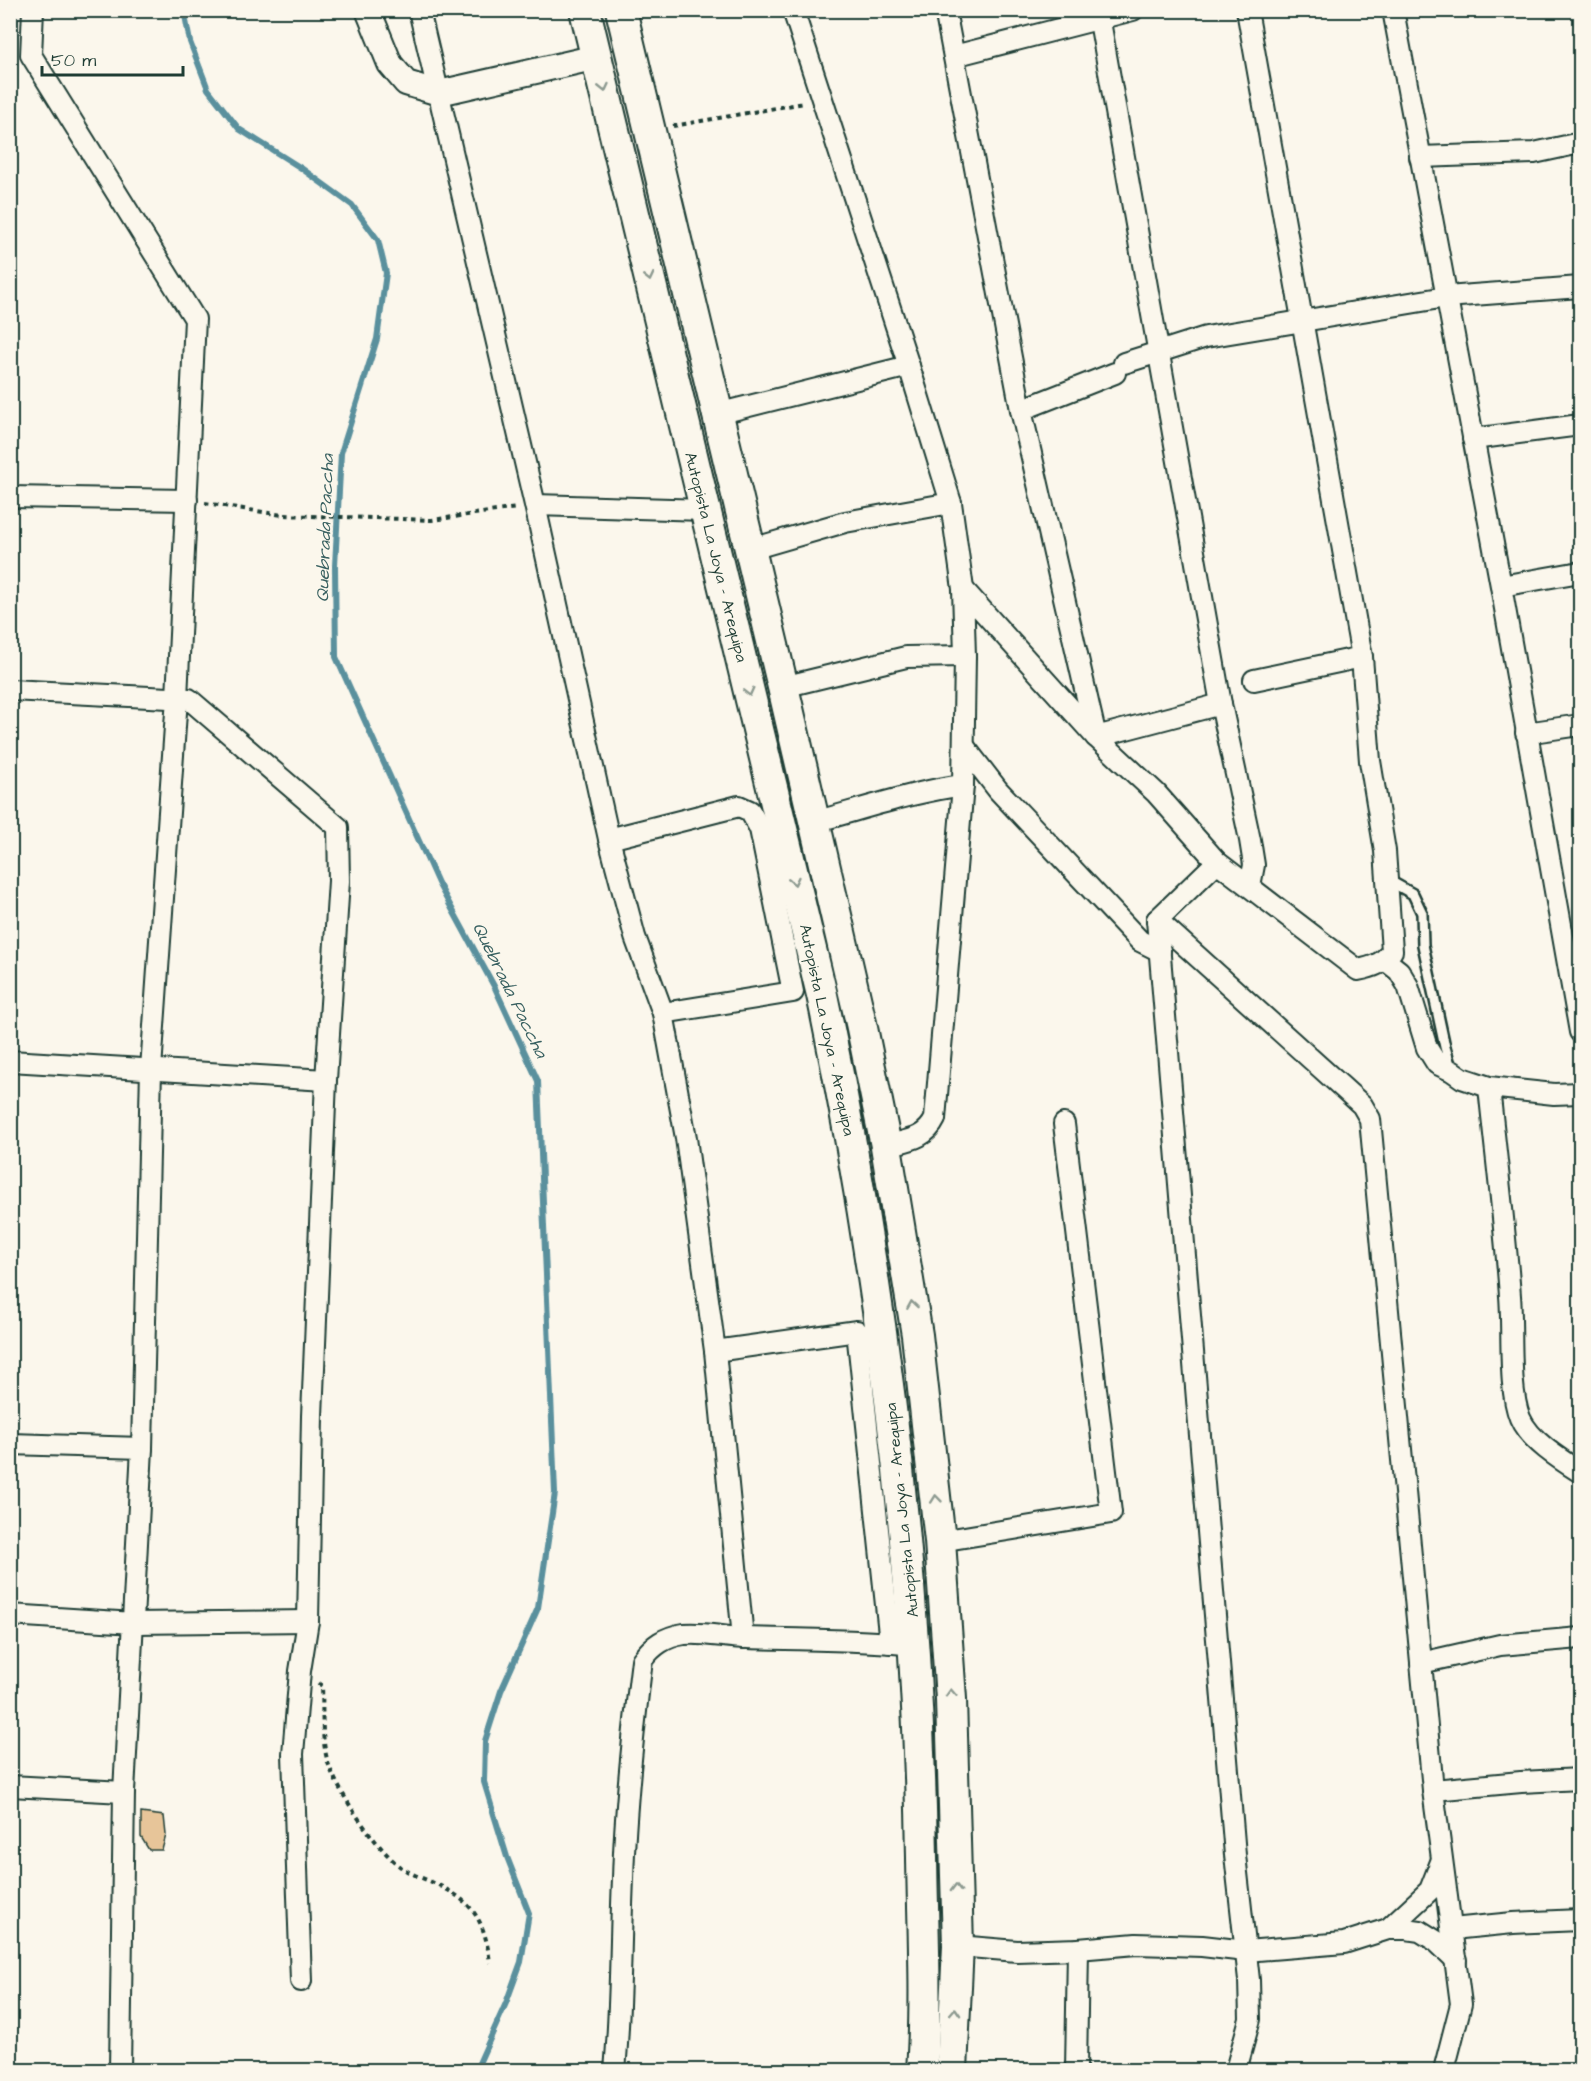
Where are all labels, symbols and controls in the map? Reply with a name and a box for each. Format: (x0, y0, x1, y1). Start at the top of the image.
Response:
scale bar (42, 39, 183, 77)
text: 50 m (51, 48, 96, 73)
one-way arrow (596, 83, 609, 93)
one-way arrow (642, 272, 655, 282)
street label: Autopista La Joya - Arequipa (678, 450, 753, 664)
water label: Quebrada Paccha (310, 453, 340, 602)
one-way arrow (741, 686, 754, 696)
one-way arrow (787, 876, 800, 886)
water label: Quebrada Paccha (466, 918, 554, 1063)
street label: Autopista La Joya - Arequipa (793, 922, 860, 1138)
one-way arrow (906, 1300, 919, 1310)
street label: Autopista La Joya - Arequipa (880, 1402, 925, 1618)
one-way arrow (930, 1494, 942, 1503)
one-way arrow (944, 1689, 957, 1698)
one-way arrow (950, 1883, 962, 1892)
one-way arrow (949, 2008, 962, 2017)

